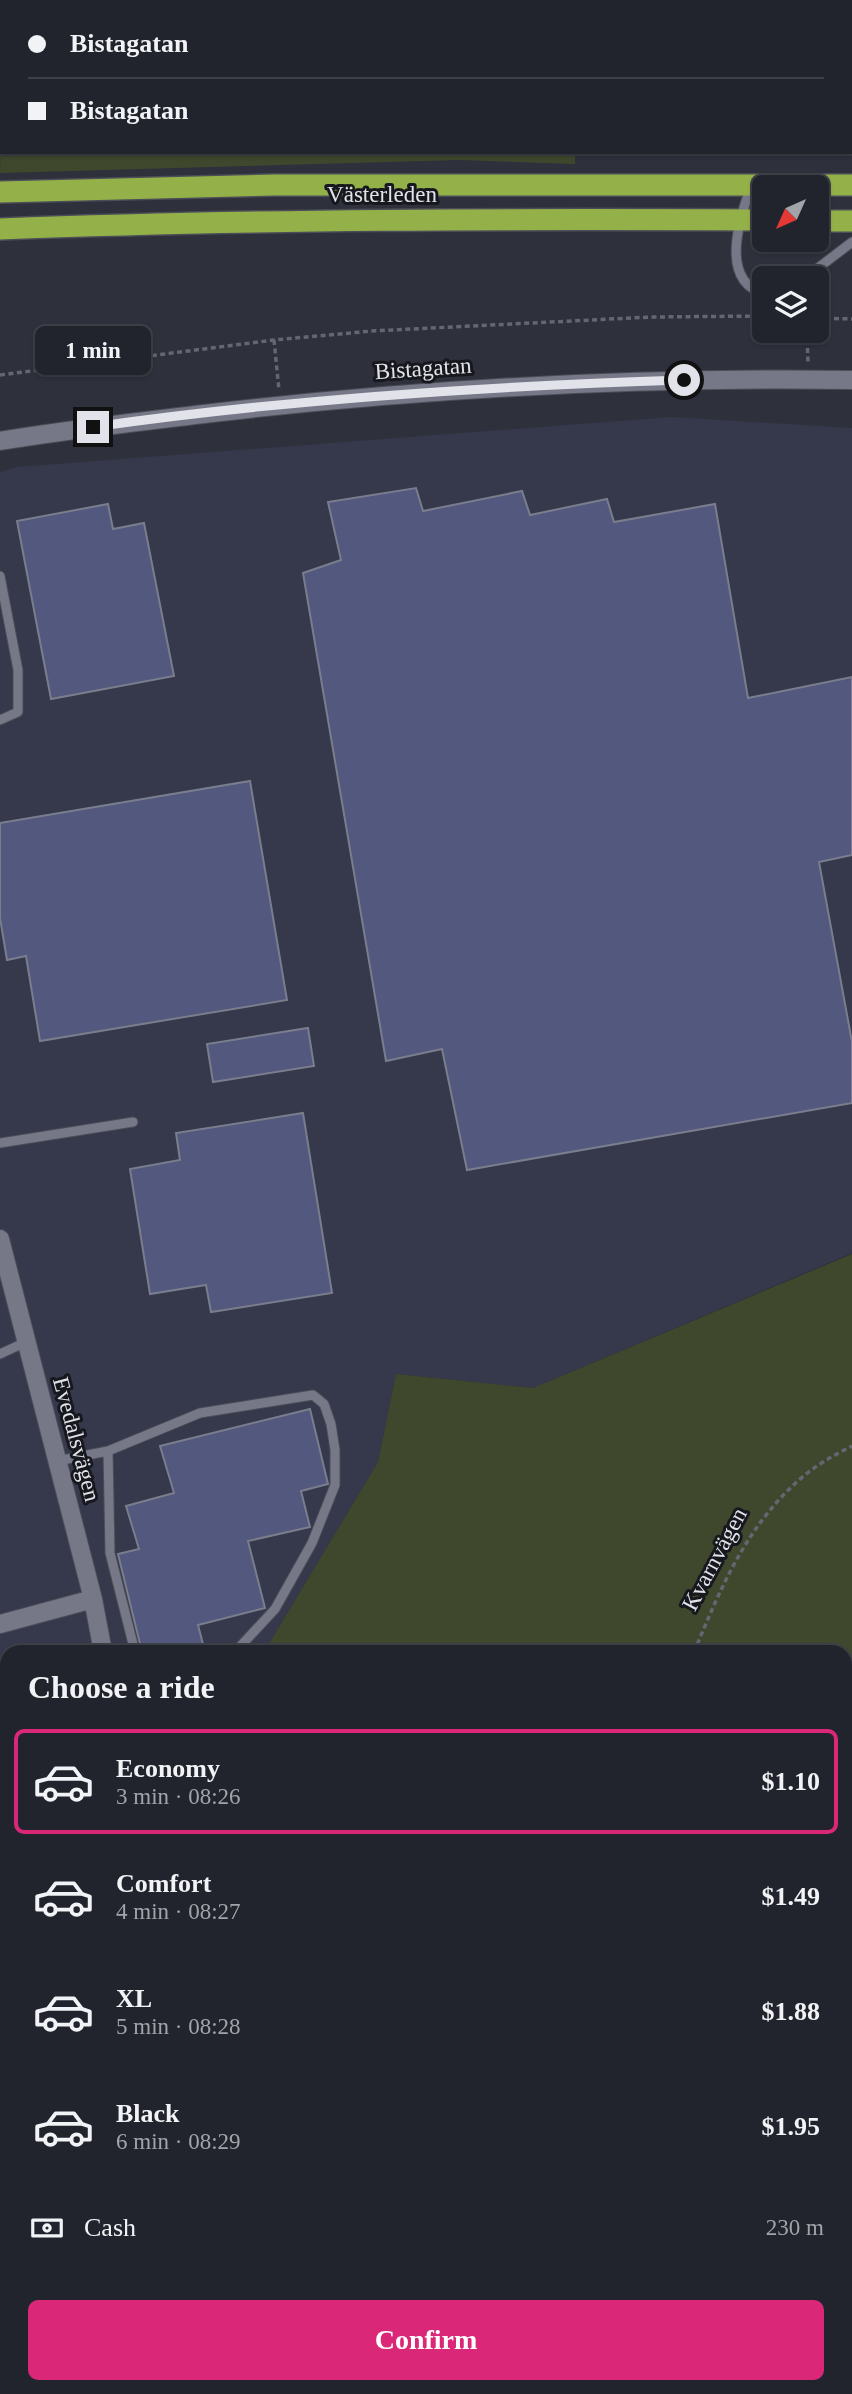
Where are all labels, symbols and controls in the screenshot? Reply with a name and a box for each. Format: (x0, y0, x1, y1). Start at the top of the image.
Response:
text: Bistagatan (70, 29, 188, 58)
text: Bistagatan (70, 96, 188, 125)
north arrow (752, 175, 830, 252)
map controls (752, 175, 829, 343)
street label: Västerleden (327, 182, 437, 207)
button: layers (752, 266, 829, 343)
callout: 1 min (35, 326, 151, 374)
text: 1 min (65, 338, 121, 363)
street label: Bistagatan (374, 353, 473, 384)
route start (668, 364, 700, 396)
route end (77, 411, 109, 443)
street label: Evedalsvägen (48, 1374, 105, 1505)
street label: Kvarnvägen (677, 1503, 752, 1615)
text: Choose a ride (28, 1669, 215, 1705)
icon: car (32, 1750, 95, 1813)
text: Economy (116, 1754, 220, 1783)
text: $1.10 (762, 1767, 820, 1796)
text: 3 min · 08:26 (116, 1784, 241, 1809)
icon: car (32, 1865, 95, 1928)
text: Comfort (116, 1869, 211, 1898)
text: $1.49 (762, 1882, 820, 1911)
text: 4 min · 08:27 (116, 1899, 241, 1924)
icon: car (32, 1980, 95, 2043)
text: XL (116, 1984, 152, 2013)
text: $1.88 (762, 1997, 820, 2026)
text: 5 min · 08:28 (116, 2014, 241, 2039)
icon: car (32, 2095, 95, 2158)
text: Black (116, 2099, 180, 2128)
text: $1.95 (762, 2112, 820, 2141)
text: 6 min · 08:29 (116, 2129, 241, 2154)
icon: cash (28, 2209, 66, 2247)
text: Cash (84, 2213, 136, 2242)
text: 230 m (766, 2215, 824, 2240)
button: Confirm (28, 2300, 824, 2380)

